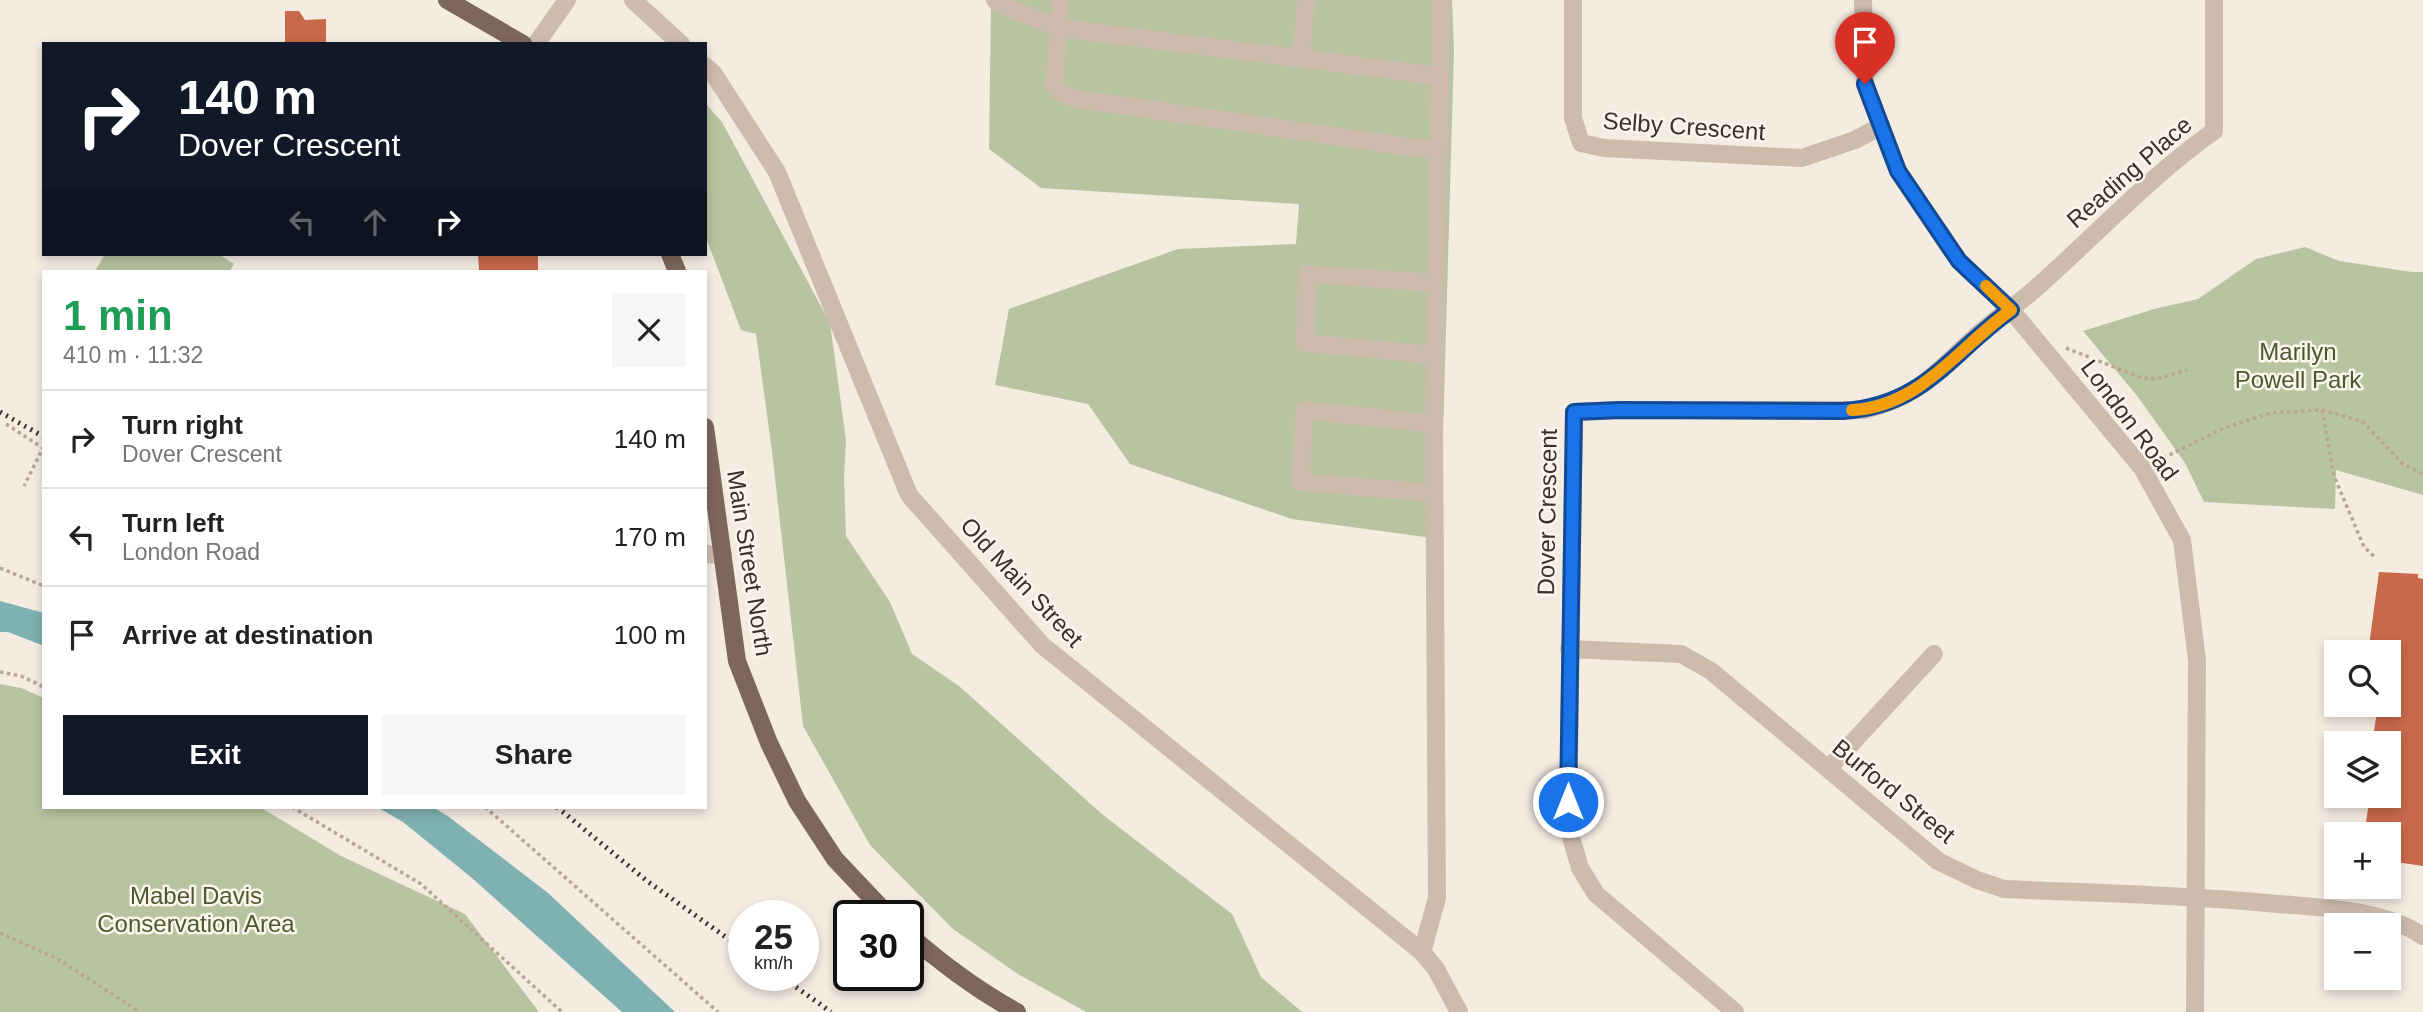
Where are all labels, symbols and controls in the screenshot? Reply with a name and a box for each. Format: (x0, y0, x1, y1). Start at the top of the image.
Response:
pin (1835, 12.0, 1895, 84)
icon: arrive (1846, 23, 1884, 61)
icon: right (63, 70, 154, 161)
text: 140 m (178, 70, 317, 124)
street label: Selby Crescent (1602, 107, 1766, 145)
street label: Reading Place (2061, 111, 2197, 233)
text: Dover Crescent (178, 127, 400, 163)
icon: left (283, 203, 321, 241)
icon: ahead (356, 203, 394, 241)
icon: right (429, 203, 467, 241)
text: 1 min (63, 292, 173, 339)
button: close (612, 293, 686, 367)
park label: Marilyn Powell Park (2235, 338, 2362, 393)
text: 410 m · 11:32 (63, 342, 203, 368)
street label: London Road (2076, 354, 2184, 486)
text: Turn right (122, 410, 243, 440)
icon: right (63, 420, 101, 458)
text: 140 m (614, 424, 686, 454)
street label: Dover Crescent (1532, 428, 1562, 596)
text: Dover Crescent (122, 441, 282, 467)
street label: Main Street North (722, 468, 778, 658)
text: Turn left (122, 508, 224, 538)
street label: Old Main Street (955, 512, 1089, 652)
icon: left (63, 518, 101, 556)
text: 170 m (614, 522, 686, 552)
text: London Road (122, 539, 260, 565)
icon: arrive (63, 616, 101, 654)
text: Arrive at destination (122, 620, 373, 650)
text: 100 m (614, 620, 686, 650)
map controls (2324, 640, 2401, 990)
button: search (2324, 640, 2401, 717)
button: Exit (63, 715, 368, 795)
button: Share (382, 715, 686, 795)
button: layers (2324, 731, 2401, 808)
street label: Burford Street (1827, 733, 1961, 849)
position arrow (1531, 765, 1605, 839)
button: + (2324, 822, 2401, 899)
park label: Mabel Davis Conservation Area (97, 882, 295, 937)
speed limit sign: 30 (833, 900, 924, 991)
button: − (2324, 913, 2401, 990)
text: 25 (754, 917, 793, 956)
text: km/h (754, 953, 793, 973)

